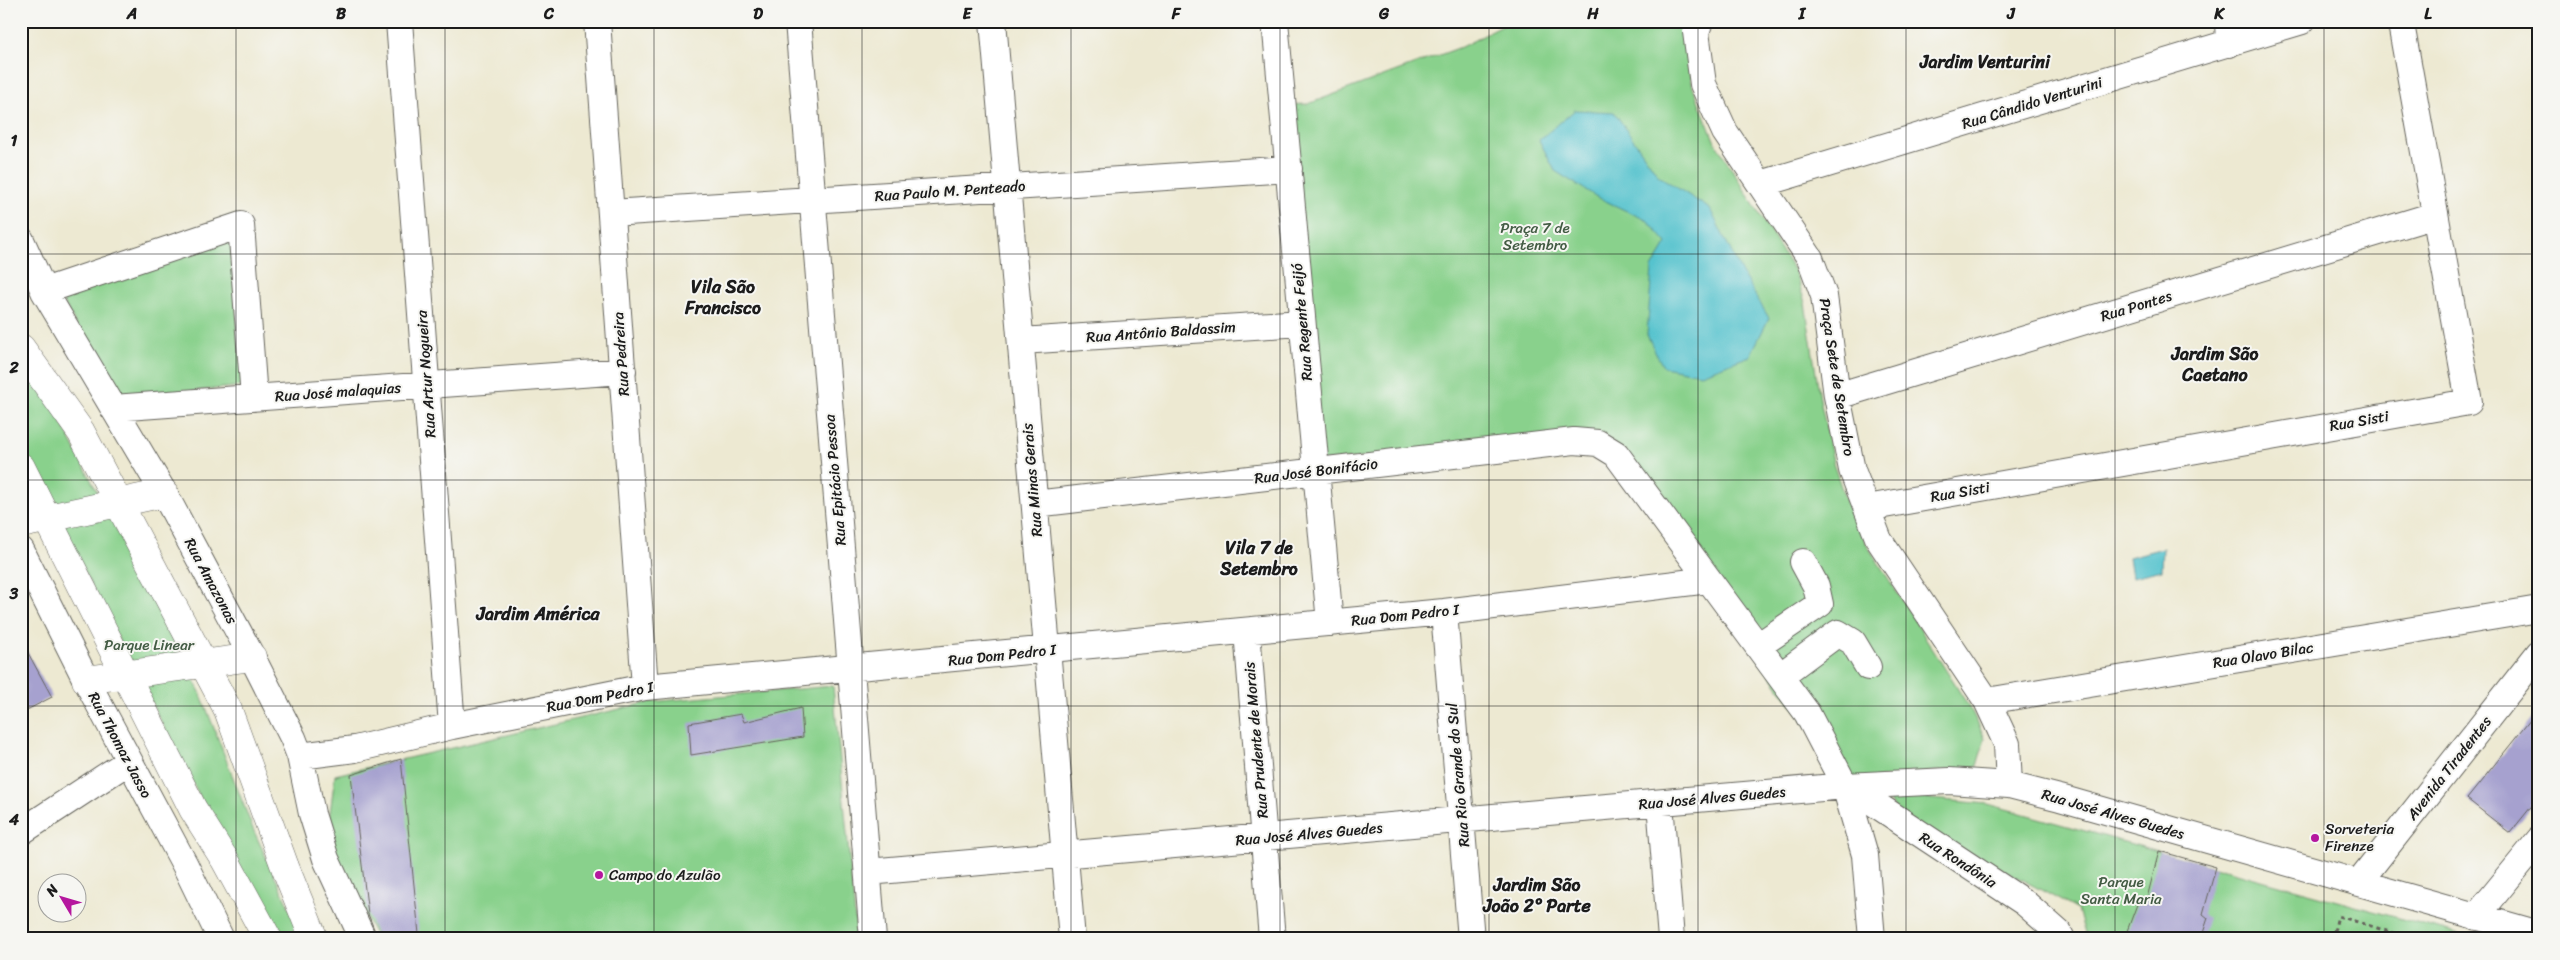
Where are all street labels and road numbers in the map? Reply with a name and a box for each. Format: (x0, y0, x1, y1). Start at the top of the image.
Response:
street label: Rua Cândido Venturini (1959, 69, 2106, 137)
street label: Rua Paulo M. Penteado (874, 173, 1027, 209)
street label: Rua Regente Feijó (1284, 262, 1320, 382)
street label: Rua Pontes (2097, 283, 2176, 329)
street label: Praça Sete de Setembro (1812, 296, 1862, 458)
street label: Rua Artur Nogueira (409, 309, 443, 439)
street label: Rua Pedreira (605, 311, 637, 397)
street label: Rua Antônio Baldassim (1085, 314, 1237, 350)
street label: Rua José malaquias (274, 375, 402, 409)
street label: Rua Sisti (2327, 403, 2392, 439)
street label: Rua Epitácio Pessoa (816, 413, 854, 547)
street label: Rua Minas Gerais (1014, 422, 1050, 538)
street label: Rua José Bonifácio (1253, 450, 1380, 491)
street label: Rua Sisti (1928, 474, 1993, 510)
street label: Rua Amazonas (177, 533, 245, 629)
street label: Rua Dom Pedro I (1350, 596, 1461, 634)
street label: Rua Olavo Bilac (2211, 634, 2316, 676)
street label: Rua Dom Pedro I (947, 636, 1058, 674)
street label: Rua Prudente de Morais (1236, 661, 1276, 819)
street label: Rua Dom Pedro I (544, 674, 657, 720)
street label: Rua Thomaz Jasso (81, 687, 159, 804)
street label: Rua Rio Grande do Sul (1439, 701, 1477, 848)
street label: Avenida Tiradentes (2399, 710, 2498, 827)
street label: Rua José Alves Guedes (1637, 779, 1787, 817)
street label: Rua José Alves Guedes (2039, 781, 2188, 847)
street label: Rua José Alves Guedes (1234, 815, 1384, 853)
street label: Rua Rondônia (1914, 825, 2003, 895)

